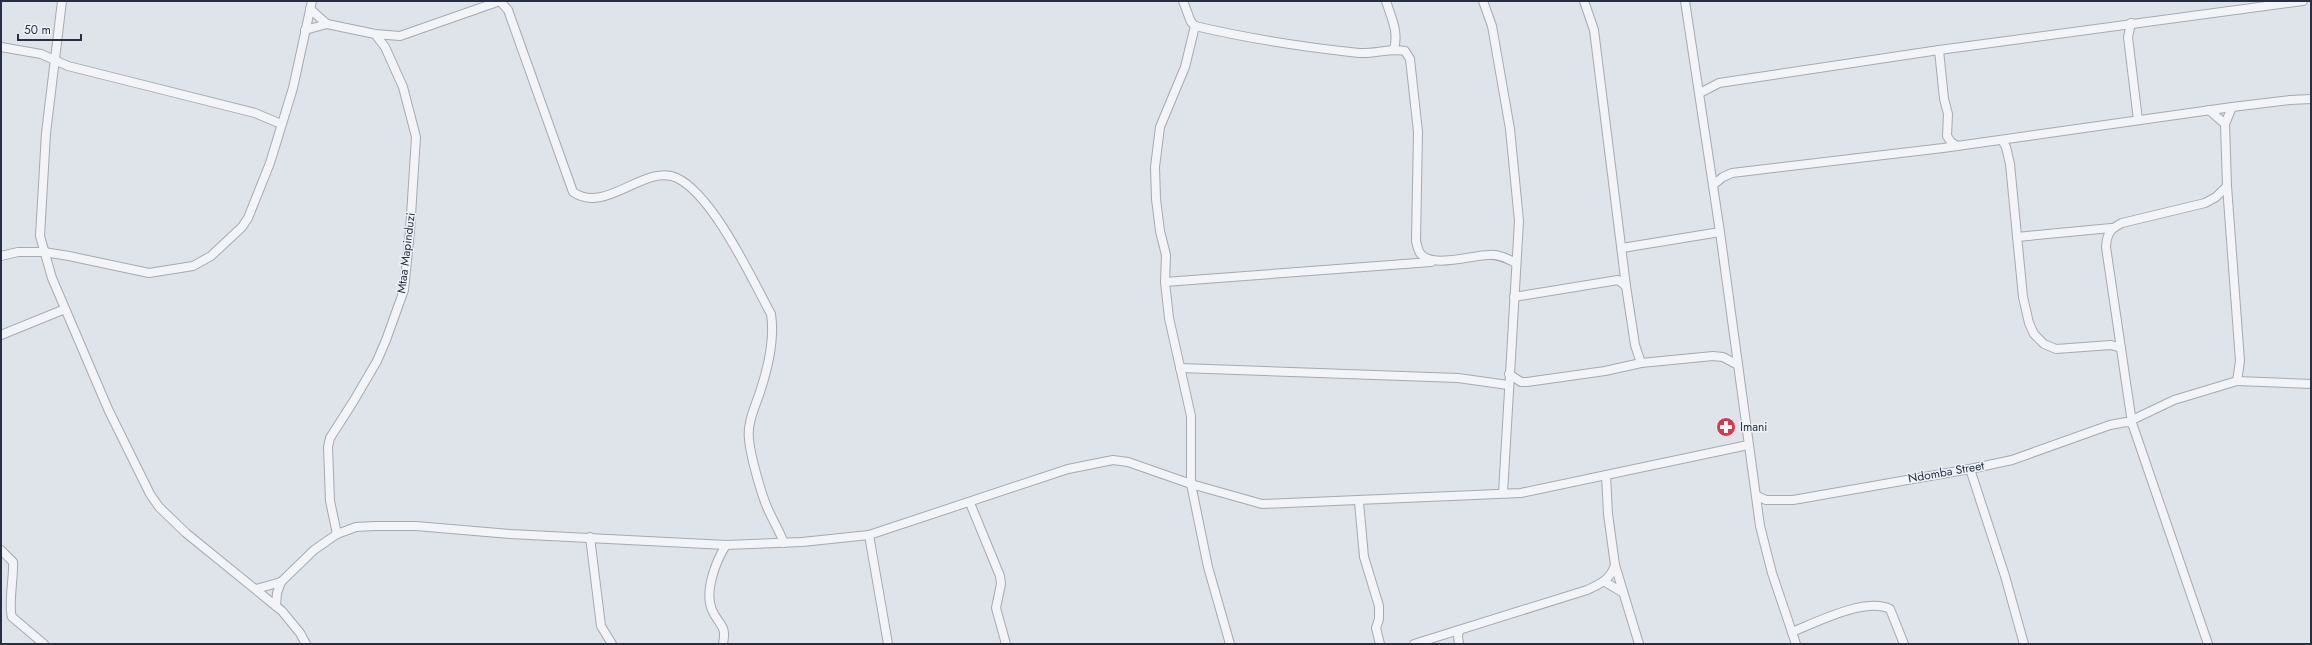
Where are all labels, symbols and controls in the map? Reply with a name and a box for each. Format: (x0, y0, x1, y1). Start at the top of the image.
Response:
scale bar (18, 16, 81, 42)
text: 50 m (24, 21, 51, 39)
street label: Mtaa Mapinduzi (392, 212, 420, 294)
pharmacy icon: Imani (1715, 416, 1737, 438)
place label: Imani (1740, 418, 1768, 436)
street label: Ndomba Street (1907, 456, 1986, 488)

